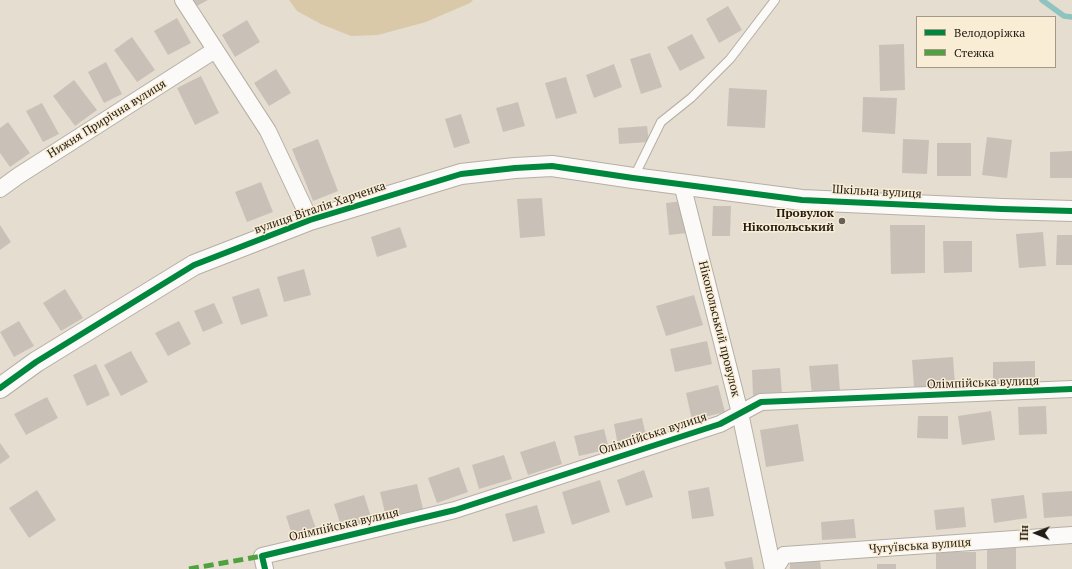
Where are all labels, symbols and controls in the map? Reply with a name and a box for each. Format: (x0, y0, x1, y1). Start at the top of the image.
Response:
legend (916, 16, 1056, 68)
text: Велодоріжка (954, 25, 1025, 40)
text: Стежка (954, 45, 994, 60)
street label: Нижня Прирічна вулиця (45, 77, 169, 161)
street label: вулиця Віталія Харченка (252, 179, 388, 237)
street label: Шкільна вулиця (832, 182, 922, 202)
place label: Провулок Нікопольський (743, 207, 834, 235)
marker: Провулок Нікопольський (837, 216, 847, 226)
street label: Нікопольський провулок (695, 259, 743, 399)
street label: Олімпійська вулиця (927, 374, 1039, 392)
street label: Олімпійська вулиця (597, 410, 709, 458)
street label: Олімпійська вулиця (288, 505, 400, 545)
north arrow (1016, 513, 1056, 553)
text: Пн (1017, 525, 1031, 541)
street label: Чугуївська вулиця (868, 535, 972, 557)

